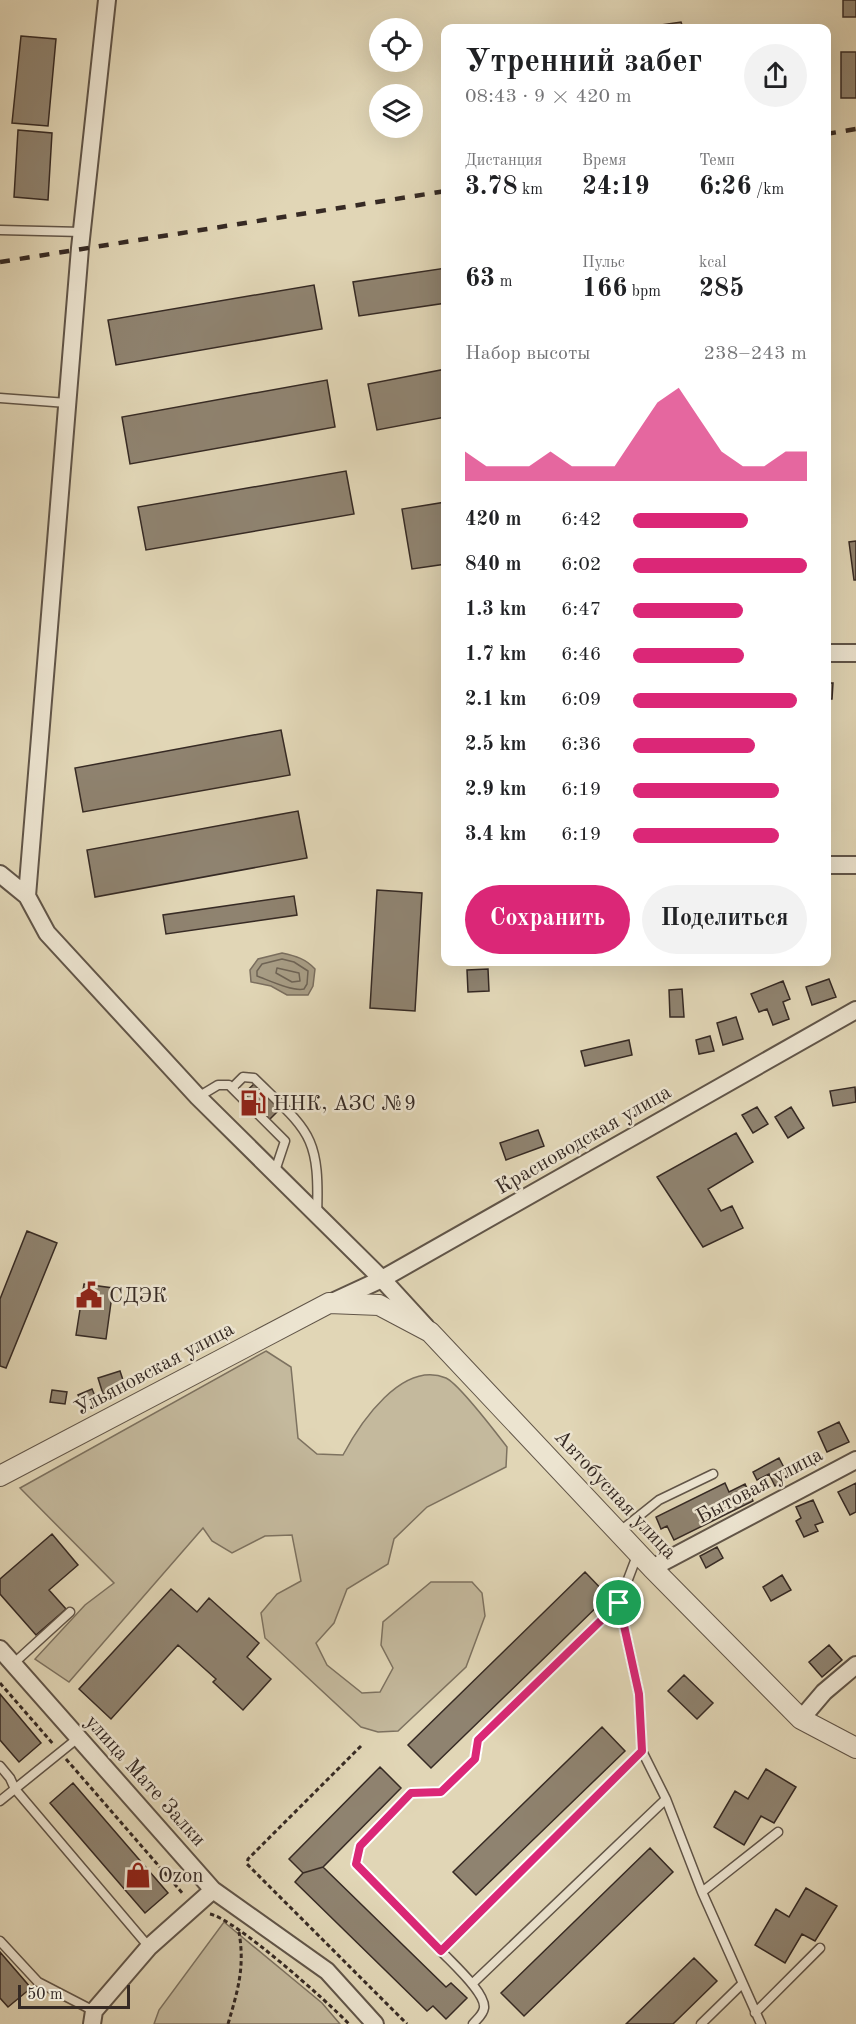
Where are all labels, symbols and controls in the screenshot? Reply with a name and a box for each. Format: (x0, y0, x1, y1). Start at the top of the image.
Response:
map controls (369, 18, 423, 138)
button: locate (369, 18, 423, 72)
button: share (744, 44, 807, 107)
text: Утренний забег (465, 46, 702, 79)
button: layers (369, 84, 423, 138)
text: 08:43 · 9 × 420 m (465, 87, 632, 107)
text: Дистанция (465, 153, 542, 169)
text: Время (582, 153, 626, 169)
text: Темп (699, 153, 735, 169)
text: 3.78 (465, 174, 518, 200)
text: 24:19 (582, 174, 650, 200)
text: 6:26 (699, 174, 752, 200)
text: km (518, 182, 543, 198)
text: /km (752, 182, 784, 198)
text: Пульс (582, 255, 625, 271)
text: kcal (699, 255, 727, 271)
text: 63 (465, 266, 495, 292)
text: m (495, 274, 512, 290)
text: 166 (582, 276, 627, 302)
text: 285 (699, 276, 744, 302)
text: bpm (627, 284, 661, 300)
text: Набор высоты (465, 344, 591, 364)
text: 238–243 m (704, 344, 807, 364)
text: 420 m (465, 510, 521, 530)
text: 6:42 (561, 510, 601, 530)
text: 840 m (465, 555, 521, 575)
text: 6:02 (561, 555, 601, 575)
text: 1.3 km (465, 600, 527, 620)
text: 6:47 (561, 600, 601, 620)
text: 1.7 km (465, 645, 527, 665)
text: 6:46 (561, 645, 601, 665)
text: 2.1 km (465, 690, 527, 710)
text: 6:09 (561, 690, 601, 710)
text: 2.5 km (465, 735, 527, 755)
text: 6:36 (561, 735, 601, 755)
text: 2.9 km (465, 780, 527, 800)
text: 6:19 (561, 780, 601, 800)
text: 3.4 km (465, 825, 527, 845)
text: 6:19 (561, 825, 601, 845)
button: Сохранить (465, 885, 630, 954)
button: Поделиться (642, 885, 807, 954)
street label: Красноводская улица (493, 1082, 675, 1199)
fuel station icon: ННК, АЗС №9 (238, 1088, 268, 1118)
place label: ННК, АЗС №9 (273, 1094, 416, 1115)
public building icon: СДЭК (74, 1280, 104, 1310)
place label: СДЭК (109, 1286, 167, 1307)
street label: Ульяновская улица (72, 1318, 238, 1420)
street label: Автобусная улица (550, 1426, 680, 1564)
street label: Бытовая улица (693, 1444, 826, 1528)
pin (593, 1577, 644, 1628)
icon: arrive (602, 1586, 635, 1619)
street label: улица Мате Залки (81, 1711, 209, 1851)
shop icon: Ozon (123, 1860, 153, 1890)
place label: Ozon (158, 1866, 204, 1887)
scale bar (18, 1982, 130, 2010)
text: 50 m (27, 1987, 63, 2003)

